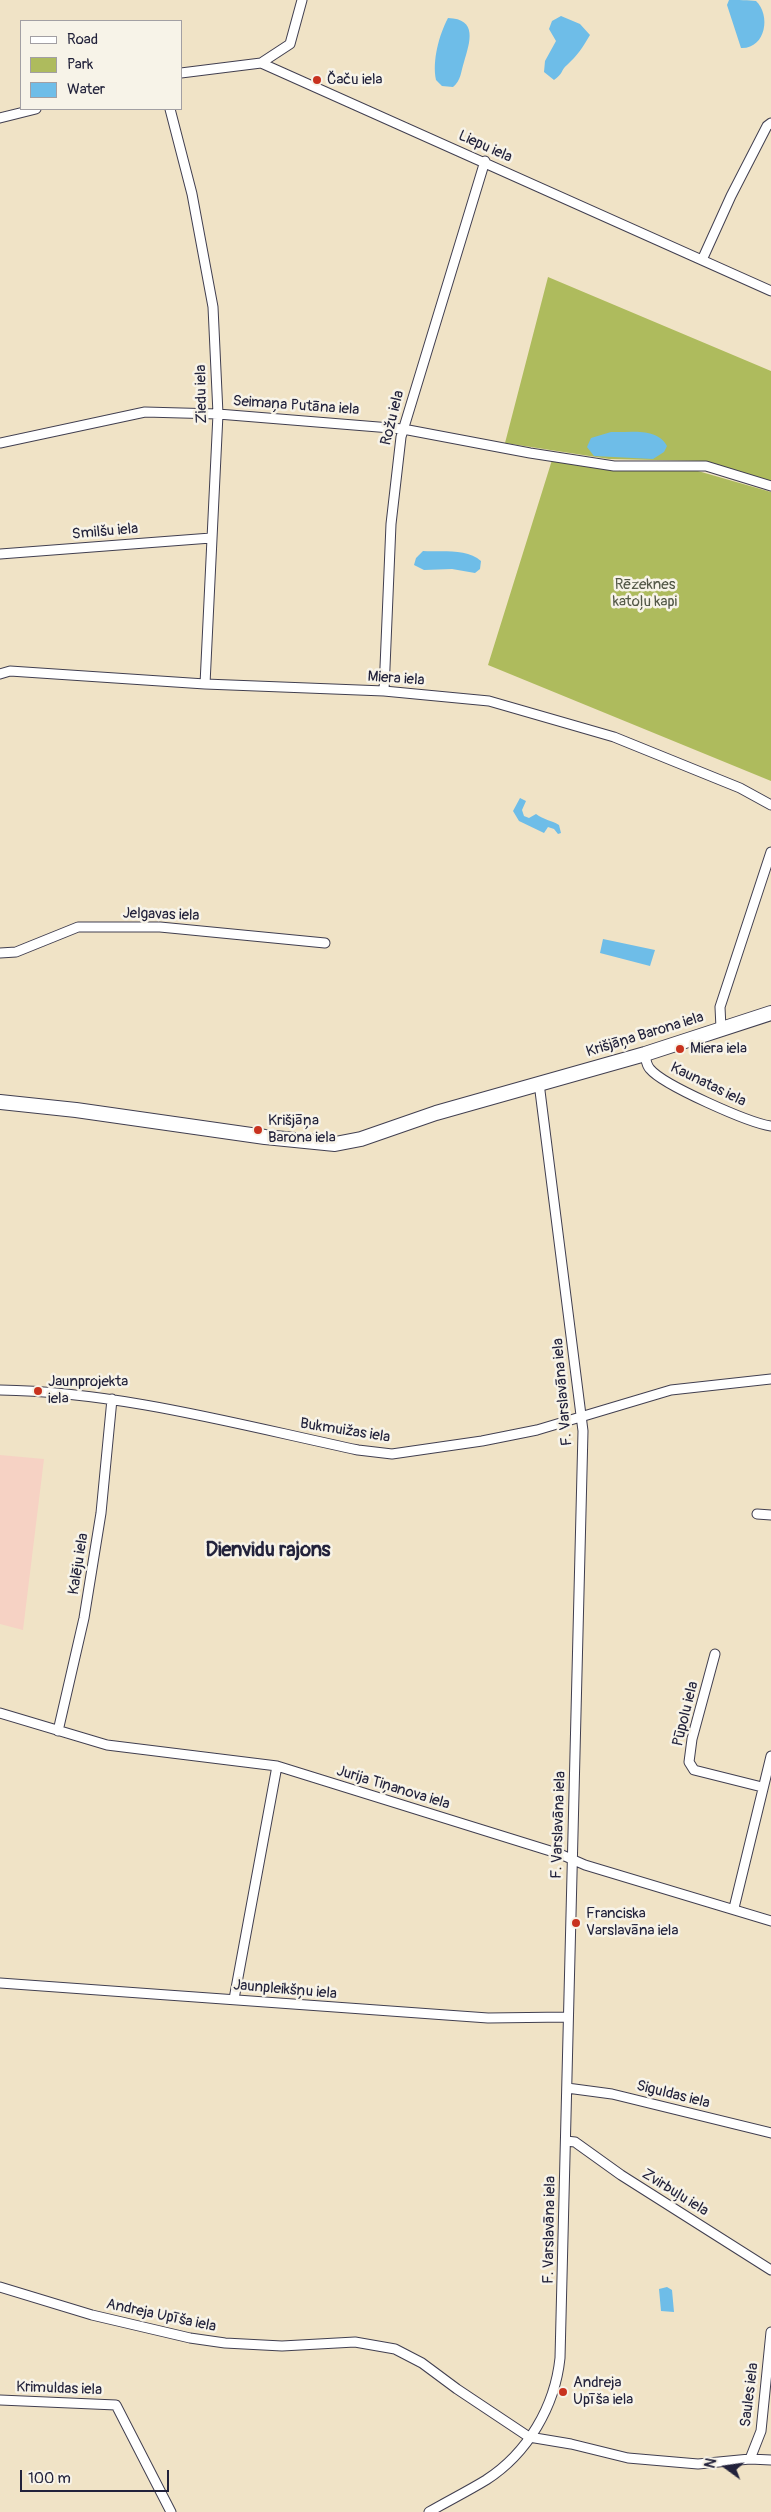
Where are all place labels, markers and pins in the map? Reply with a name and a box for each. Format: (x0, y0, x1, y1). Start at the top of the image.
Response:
place label: Čaču iela (327, 71, 383, 89)
marker: Čaču iela (311, 74, 323, 86)
place label: Miera iela (690, 1040, 747, 1058)
marker: Miera iela (674, 1043, 686, 1055)
place label: Krišjāņa Barona iela (268, 1112, 336, 1147)
marker: Krišjāņa Barona iela (252, 1124, 264, 1136)
place label: Jaunprojekta iela (48, 1373, 128, 1408)
marker: Jaunprojekta iela (32, 1385, 44, 1397)
place label: Franciska Varslavāna iela (586, 1905, 678, 1940)
marker: Franciska Varslavāna iela (570, 1917, 582, 1929)
place label: Andreja Upīša iela (573, 2374, 633, 2409)
marker: Andreja Upīša iela (557, 2386, 569, 2398)

